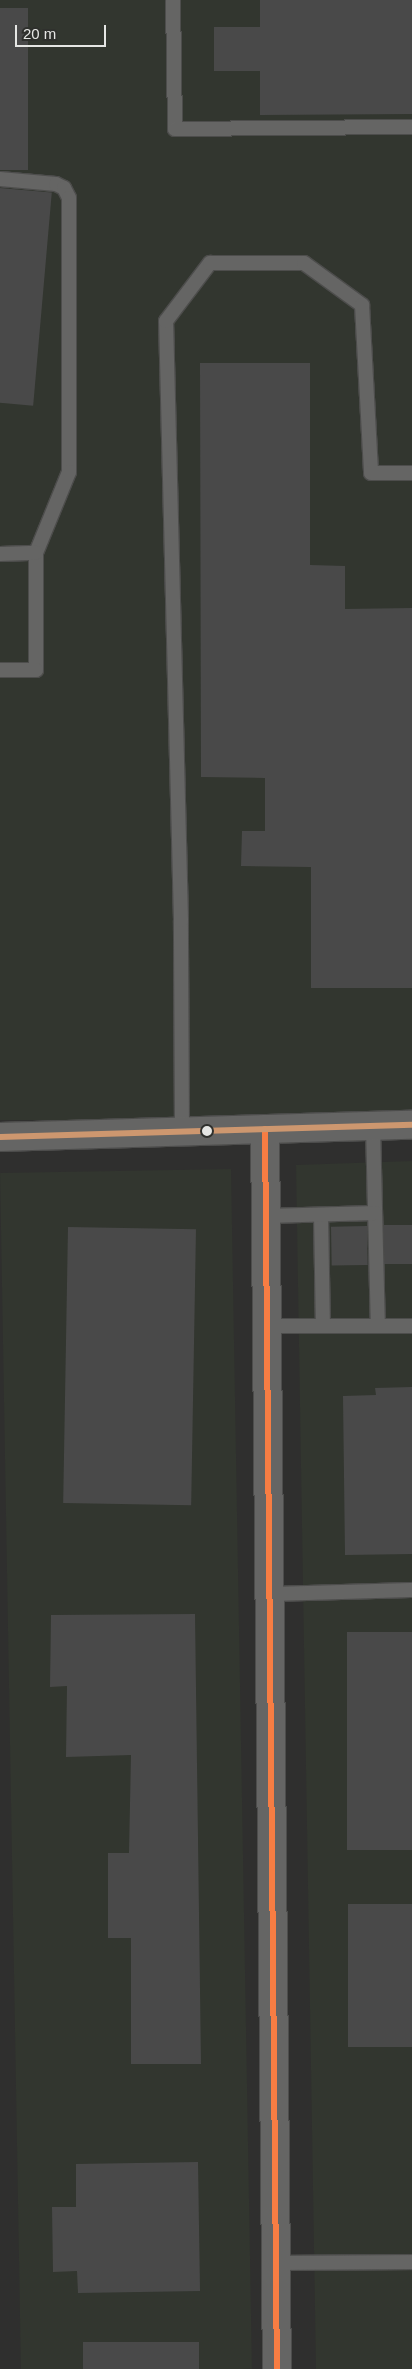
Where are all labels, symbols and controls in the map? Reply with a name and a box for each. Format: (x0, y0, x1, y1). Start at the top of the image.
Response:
scale bar (18, 15, 109, 47)
text: 20 m (23, 25, 56, 42)
unlabelled marker (202, 1126, 212, 1136)

